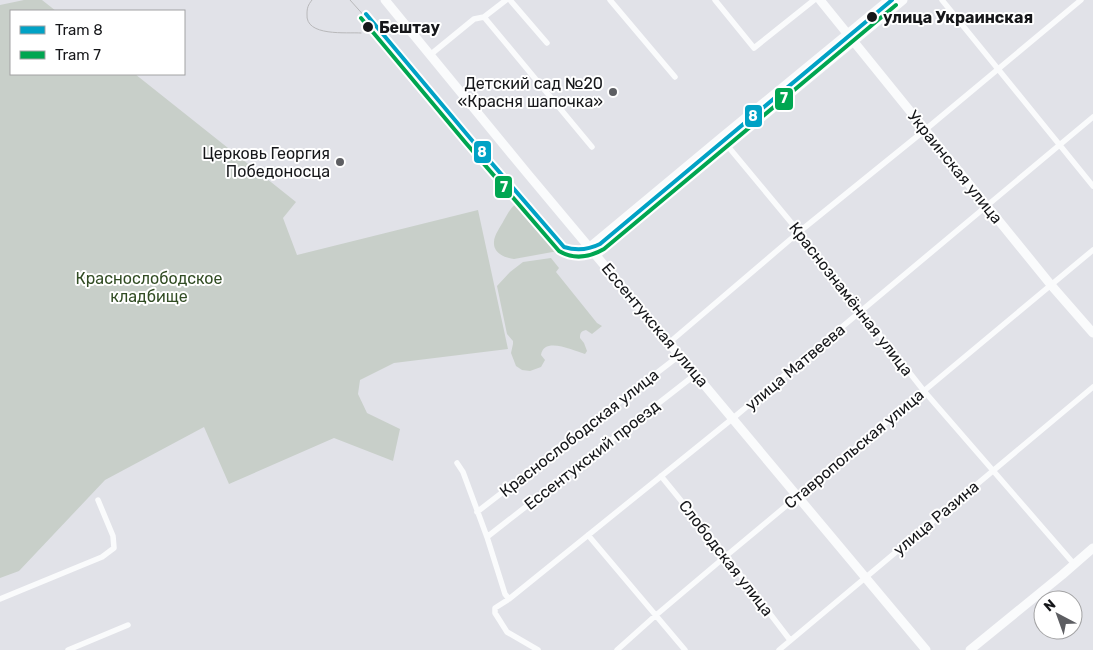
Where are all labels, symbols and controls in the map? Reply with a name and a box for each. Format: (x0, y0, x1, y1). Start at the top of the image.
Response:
place label: улица Украинская (883, 8, 1033, 27)
legend (10, 10, 185, 75)
marker: улица Украинская (865, 10, 879, 24)
place label: Бештау (379, 18, 441, 37)
marker: Бештау (361, 20, 375, 34)
text: Tram 8 (55, 21, 103, 39)
text: Tram 7 (55, 46, 101, 64)
place label: Детский сад №20 «Красня шапочка» (457, 74, 603, 111)
marker: Детский сад №20 «Красня шапочка» (607, 86, 619, 98)
line badge: 7 (774, 87, 794, 111)
text: 7 (780, 90, 788, 107)
line badge: 8 (744, 104, 763, 128)
street label: Украинская улица (904, 107, 1006, 227)
text: 8 (748, 108, 758, 125)
line badge: 8 (473, 140, 492, 164)
place label: Церковь Георгия Победоносца (202, 144, 330, 181)
text: 8 (477, 144, 487, 161)
marker: Церковь Георгия Победоносца (334, 156, 346, 168)
line badge: 7 (494, 175, 513, 199)
text: 7 (500, 179, 508, 196)
street label: Краснознамённая улица (785, 218, 917, 380)
street label: Ессентукская улица (598, 259, 712, 391)
park label: Краснослободское кладбище (76, 269, 222, 306)
street label: улица Матвеева (741, 320, 849, 414)
street label: Краснослободская улица (496, 365, 662, 501)
street label: Ставропольская улица (780, 385, 928, 513)
street label: Ессентукский проезд (520, 396, 664, 514)
street label: улица Разина (889, 477, 983, 559)
street label: Слободская улица (675, 496, 777, 620)
north arrow (1033, 590, 1083, 640)
text: N (1040, 596, 1059, 615)

